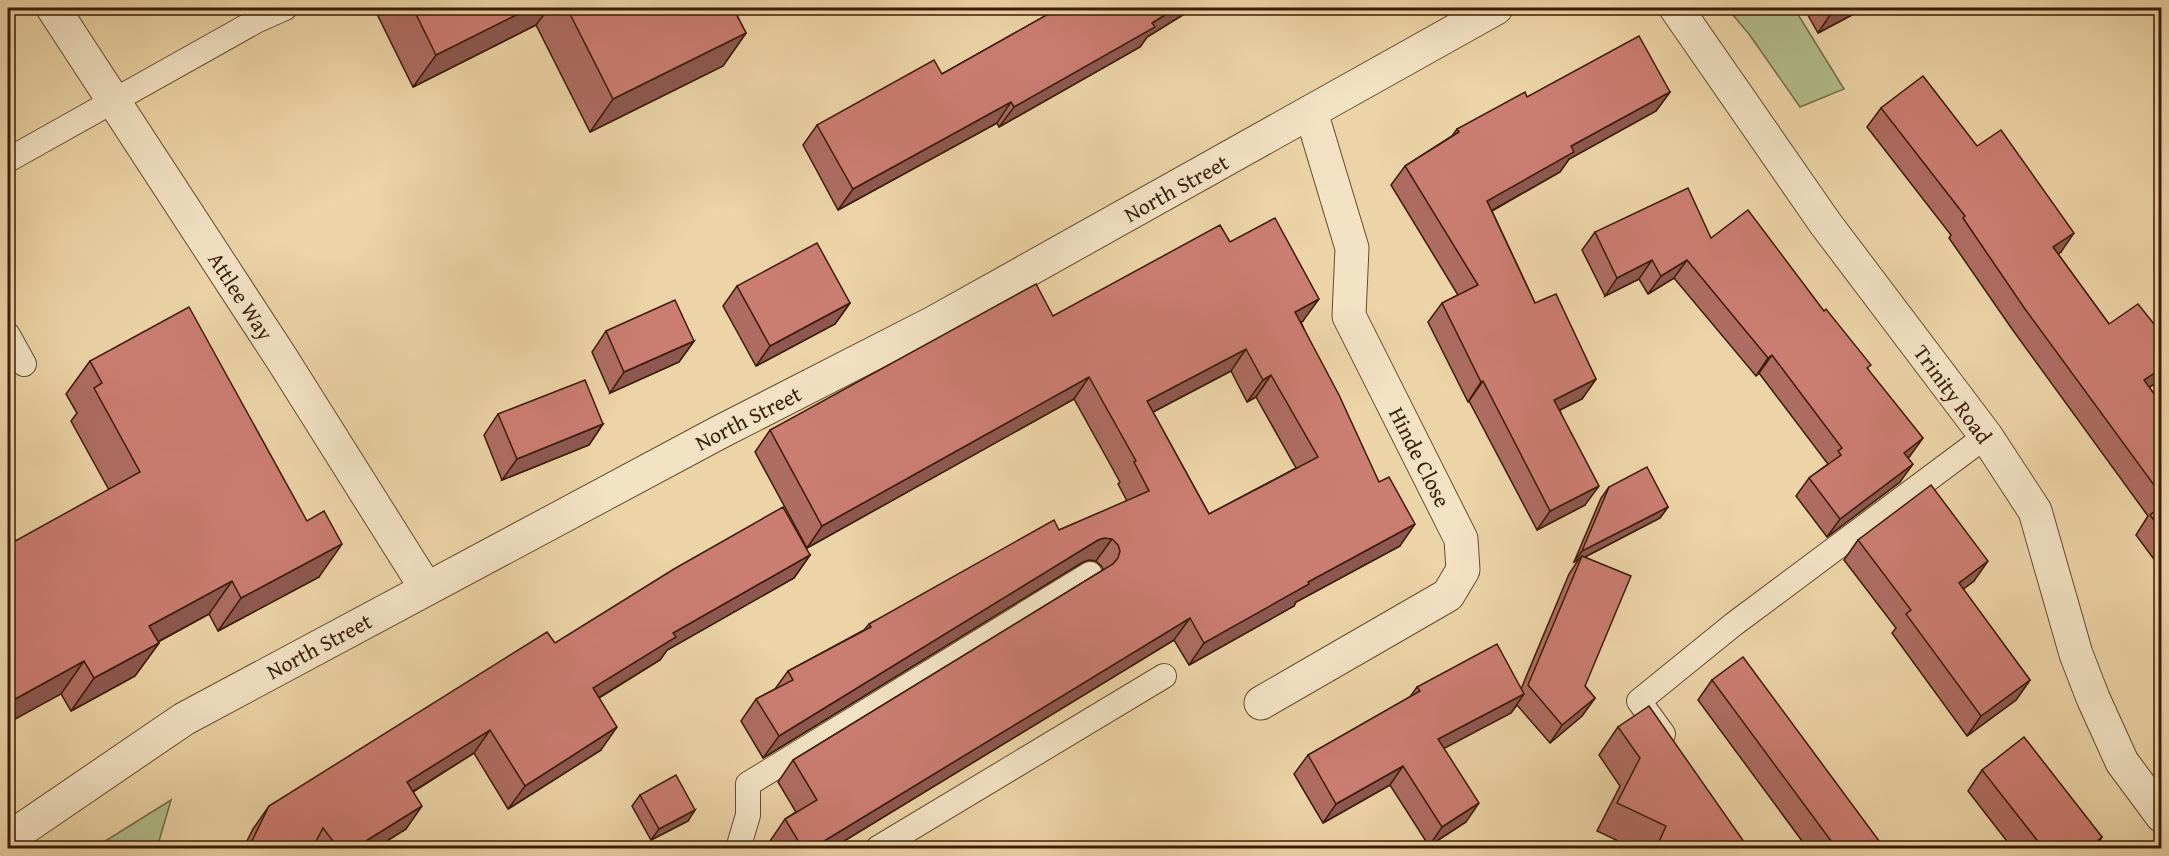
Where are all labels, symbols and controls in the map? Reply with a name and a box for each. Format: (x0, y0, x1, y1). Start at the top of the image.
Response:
street label: North Street (1118, 146, 1234, 230)
street label: Attlee Way (200, 245, 282, 347)
street label: Trinity Road (1906, 338, 2000, 450)
street label: North Street (689, 377, 807, 458)
street label: Hinde Close (1381, 401, 1459, 513)
street label: North Street (261, 605, 378, 687)

